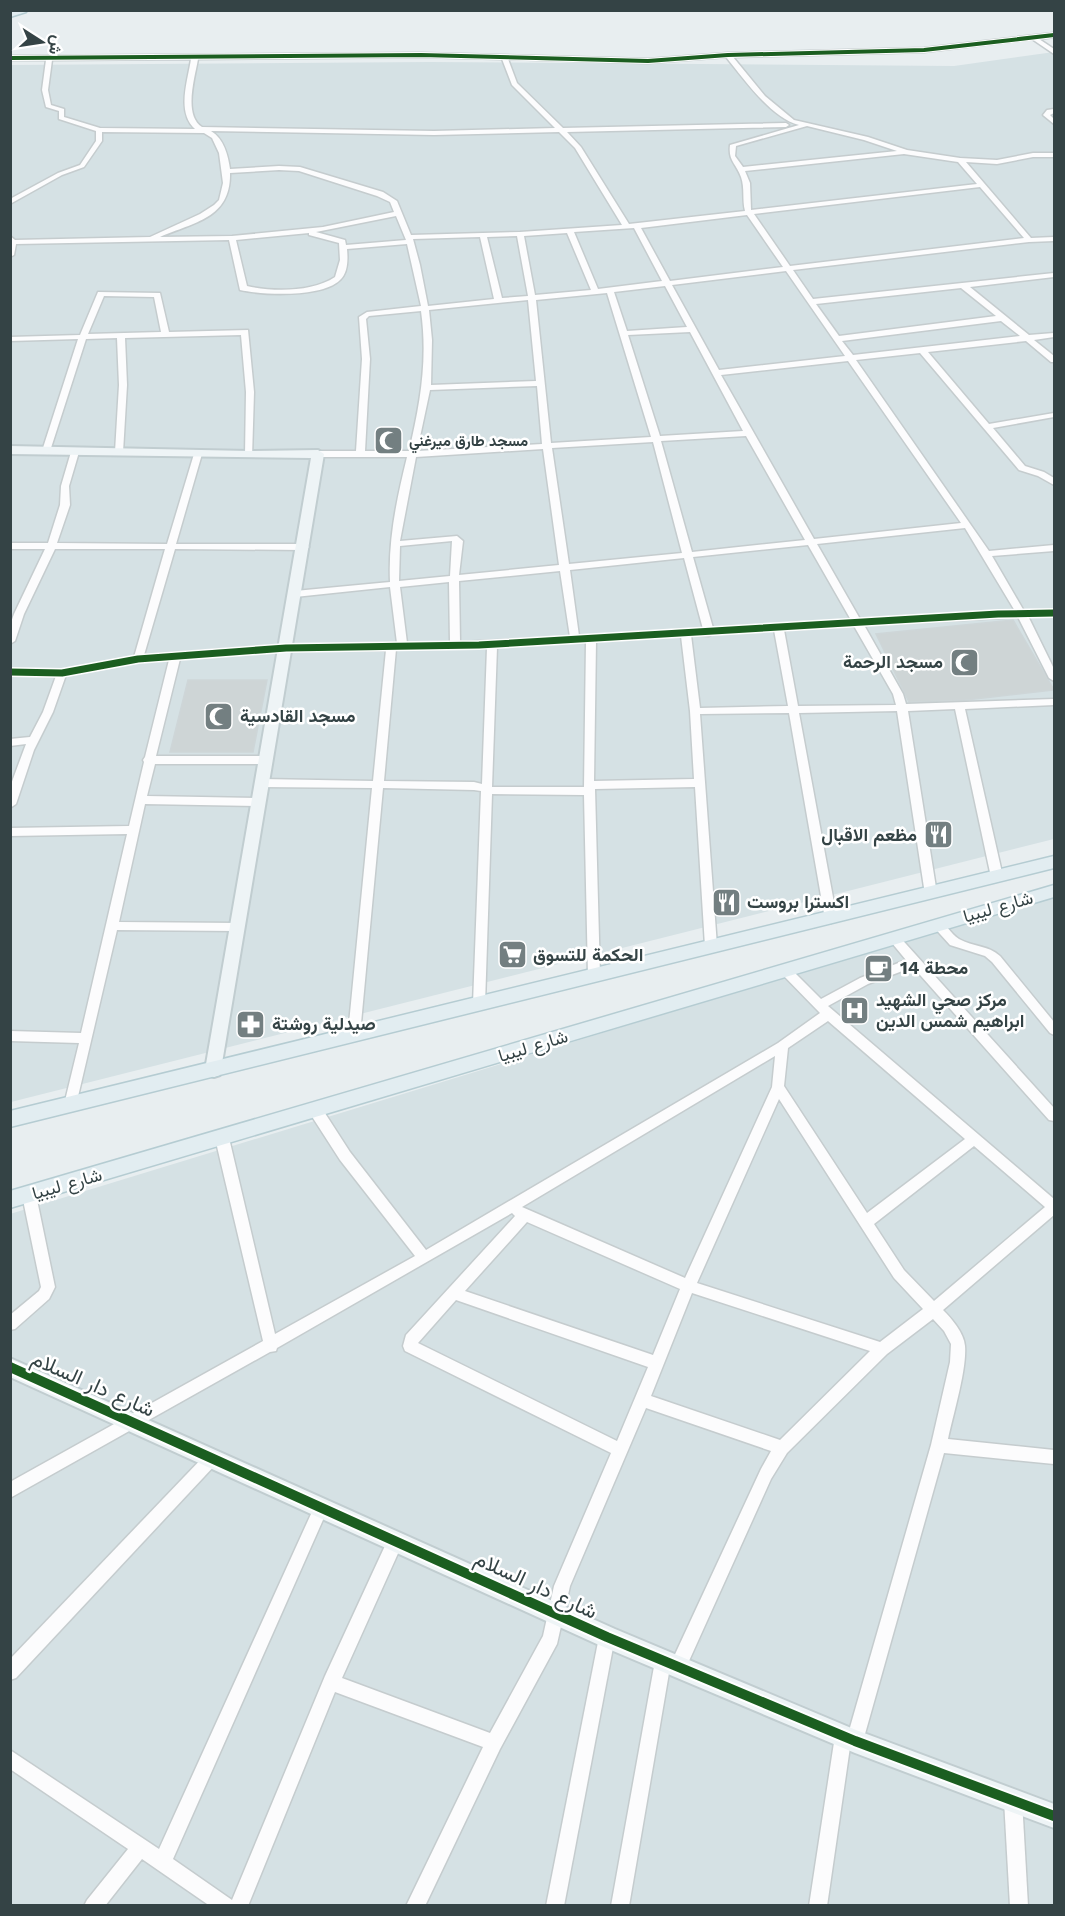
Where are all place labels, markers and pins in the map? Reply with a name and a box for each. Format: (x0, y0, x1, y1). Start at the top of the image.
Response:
mosque icon: مسجد طارق ميرغني (372, 425, 404, 457)
place label: مسجد طارق ميرغني (409, 432, 528, 454)
mosque icon: مسجد الرحمة (948, 646, 980, 678)
place label: مسجد الرحمة (843, 651, 943, 673)
mosque icon: مسجد القادسية (203, 700, 235, 732)
place label: مسجد القادسية (240, 705, 356, 727)
restaurant icon: مظعم الاقبال (922, 819, 954, 851)
place label: مظعم الاقبال (821, 824, 917, 847)
restaurant icon: اكسترا بروست (710, 886, 742, 918)
place label: اكسترا بروست (747, 891, 849, 913)
supermarket icon: الحكمة للتسوق (496, 939, 528, 971)
place label: الحكمة للتسوق (533, 944, 643, 966)
cafe icon: محطة 14 (863, 952, 895, 984)
place label: محطة 14 (900, 957, 969, 978)
place label: مركز صحي الشهيد ابراهيم شمس الدين (876, 989, 1024, 1033)
hospital icon: مركز صحي الشهيد ابراهيم شمس الدين (839, 994, 871, 1026)
pharmacy icon: صيدلية روشتة (235, 1008, 267, 1040)
place label: صيدلية روشتة (272, 1013, 376, 1035)

